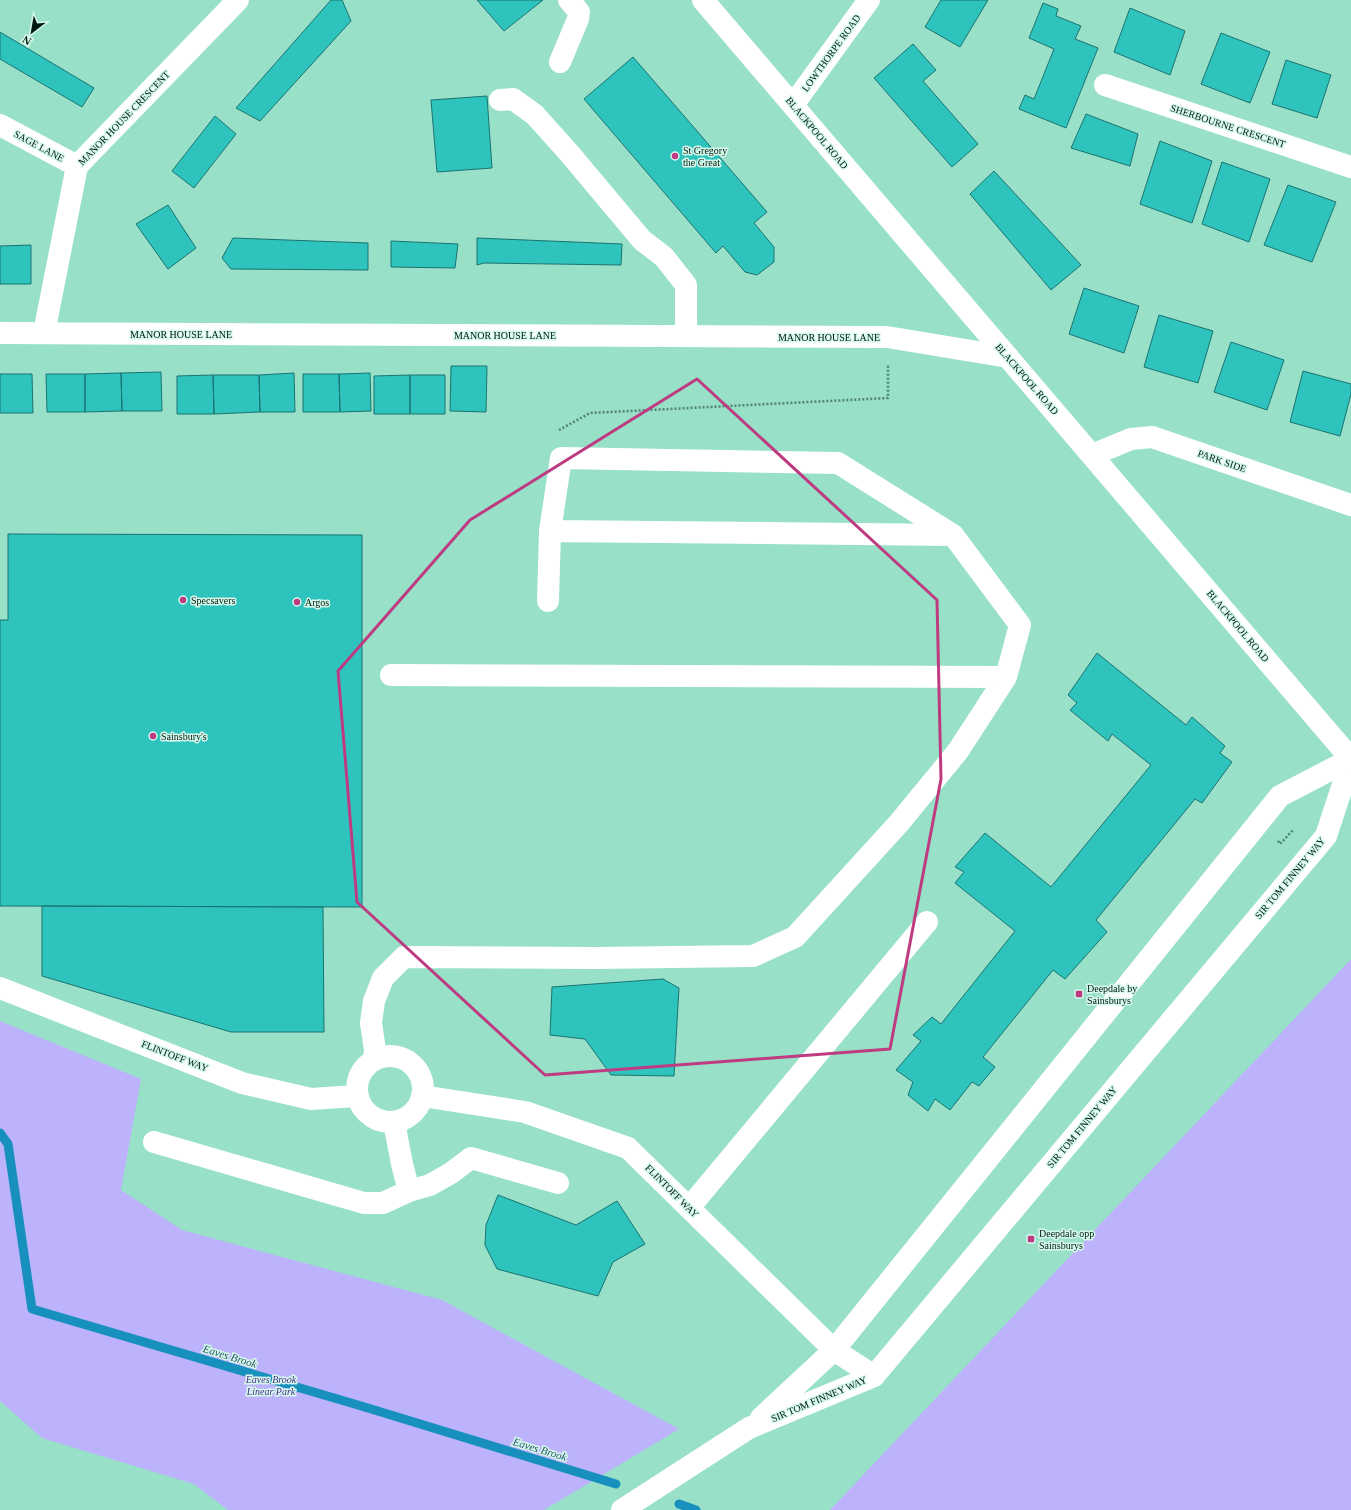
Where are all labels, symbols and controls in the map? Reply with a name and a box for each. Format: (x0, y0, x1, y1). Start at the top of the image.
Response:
north arrow (12, 12, 52, 52)
street label: LOWTHORPE ROAD (799, 12, 863, 94)
text: N (20, 33, 33, 48)
street label: MANOR HOUSE CRESCENT (76, 69, 172, 167)
street label: BLACKPOOL ROAD (784, 95, 850, 171)
street label: SHERBOURNE CRESCENT (1169, 102, 1287, 150)
street label: SAGE LANE (12, 128, 66, 164)
place label: St Gregory the Great (683, 145, 727, 168)
marker: St Gregory the Great (670, 151, 680, 161)
street label: MANOR HOUSE LANE (130, 329, 232, 340)
street label: MANOR HOUSE LANE (454, 330, 556, 341)
street label: MANOR HOUSE LANE (778, 332, 880, 343)
street label: BLACKPOOL ROAD (993, 341, 1061, 417)
street label: PARK SIDE (1196, 448, 1248, 474)
street label: BLACKPOOL ROAD (1205, 588, 1271, 664)
marker: Specsavers (178, 595, 188, 605)
place label: Specsavers (191, 595, 236, 606)
marker: Argos (292, 597, 302, 607)
place label: Argos (305, 597, 329, 608)
marker: Sainsbury's (148, 731, 158, 741)
place label: Sainsbury's (161, 731, 207, 742)
street label: SIR TOM FINNEY WAY (1253, 835, 1327, 921)
place label: Deepdale by Sainsburys (1087, 983, 1137, 1006)
marker: Deepdale by Sainsburys (1074, 989, 1084, 999)
street label: FLINTOFF WAY (140, 1038, 210, 1074)
street label: SIR TOM FINNEY WAY (1045, 1084, 1119, 1170)
street label: FLINTOFF WAY (643, 1162, 701, 1220)
place label: Deepdale opp Sainsburys (1039, 1228, 1094, 1251)
marker: Deepdale opp Sainsburys (1026, 1234, 1036, 1244)
water label: Eaves Brook (201, 1342, 259, 1370)
park label: Eaves Brook Linear Park (245, 1374, 297, 1397)
street label: SIR TOM FINNEY WAY (769, 1374, 869, 1424)
water label: Eaves Brook (511, 1435, 569, 1463)

